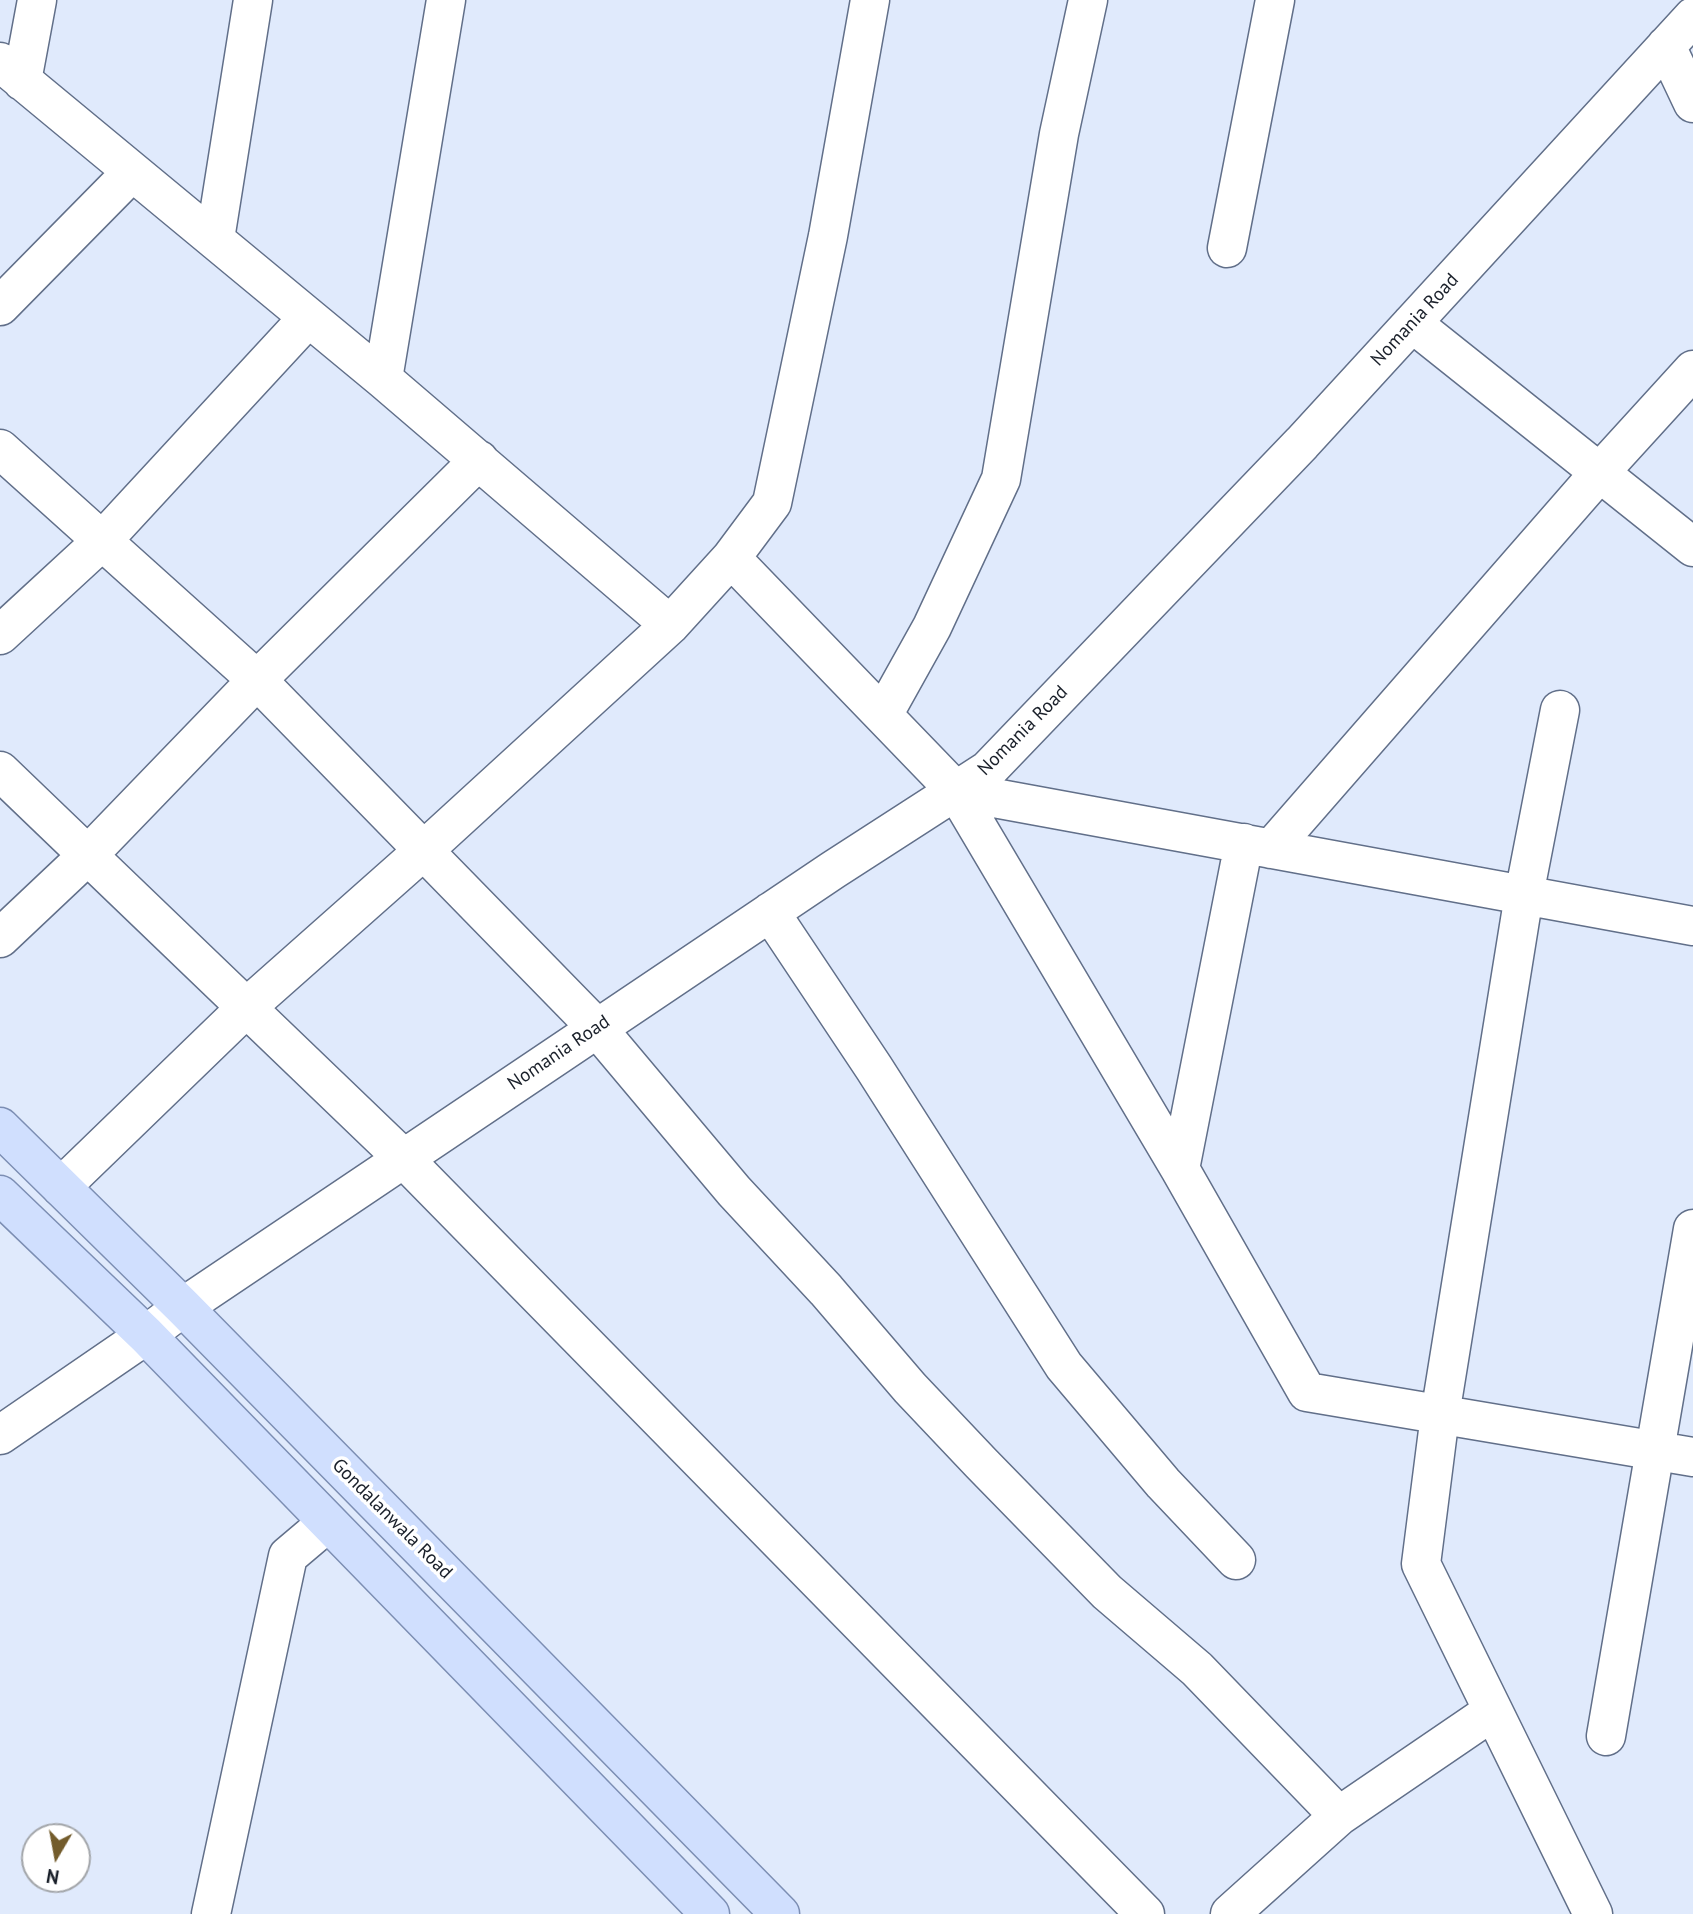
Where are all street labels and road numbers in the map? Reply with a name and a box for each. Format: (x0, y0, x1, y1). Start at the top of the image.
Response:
street label: Nomania Road (1366, 269, 1464, 371)
street label: Nomania Road (973, 681, 1073, 781)
street label: Nomania Road (504, 1011, 614, 1095)
street label: Gondalanwala Road (327, 1454, 457, 1584)

